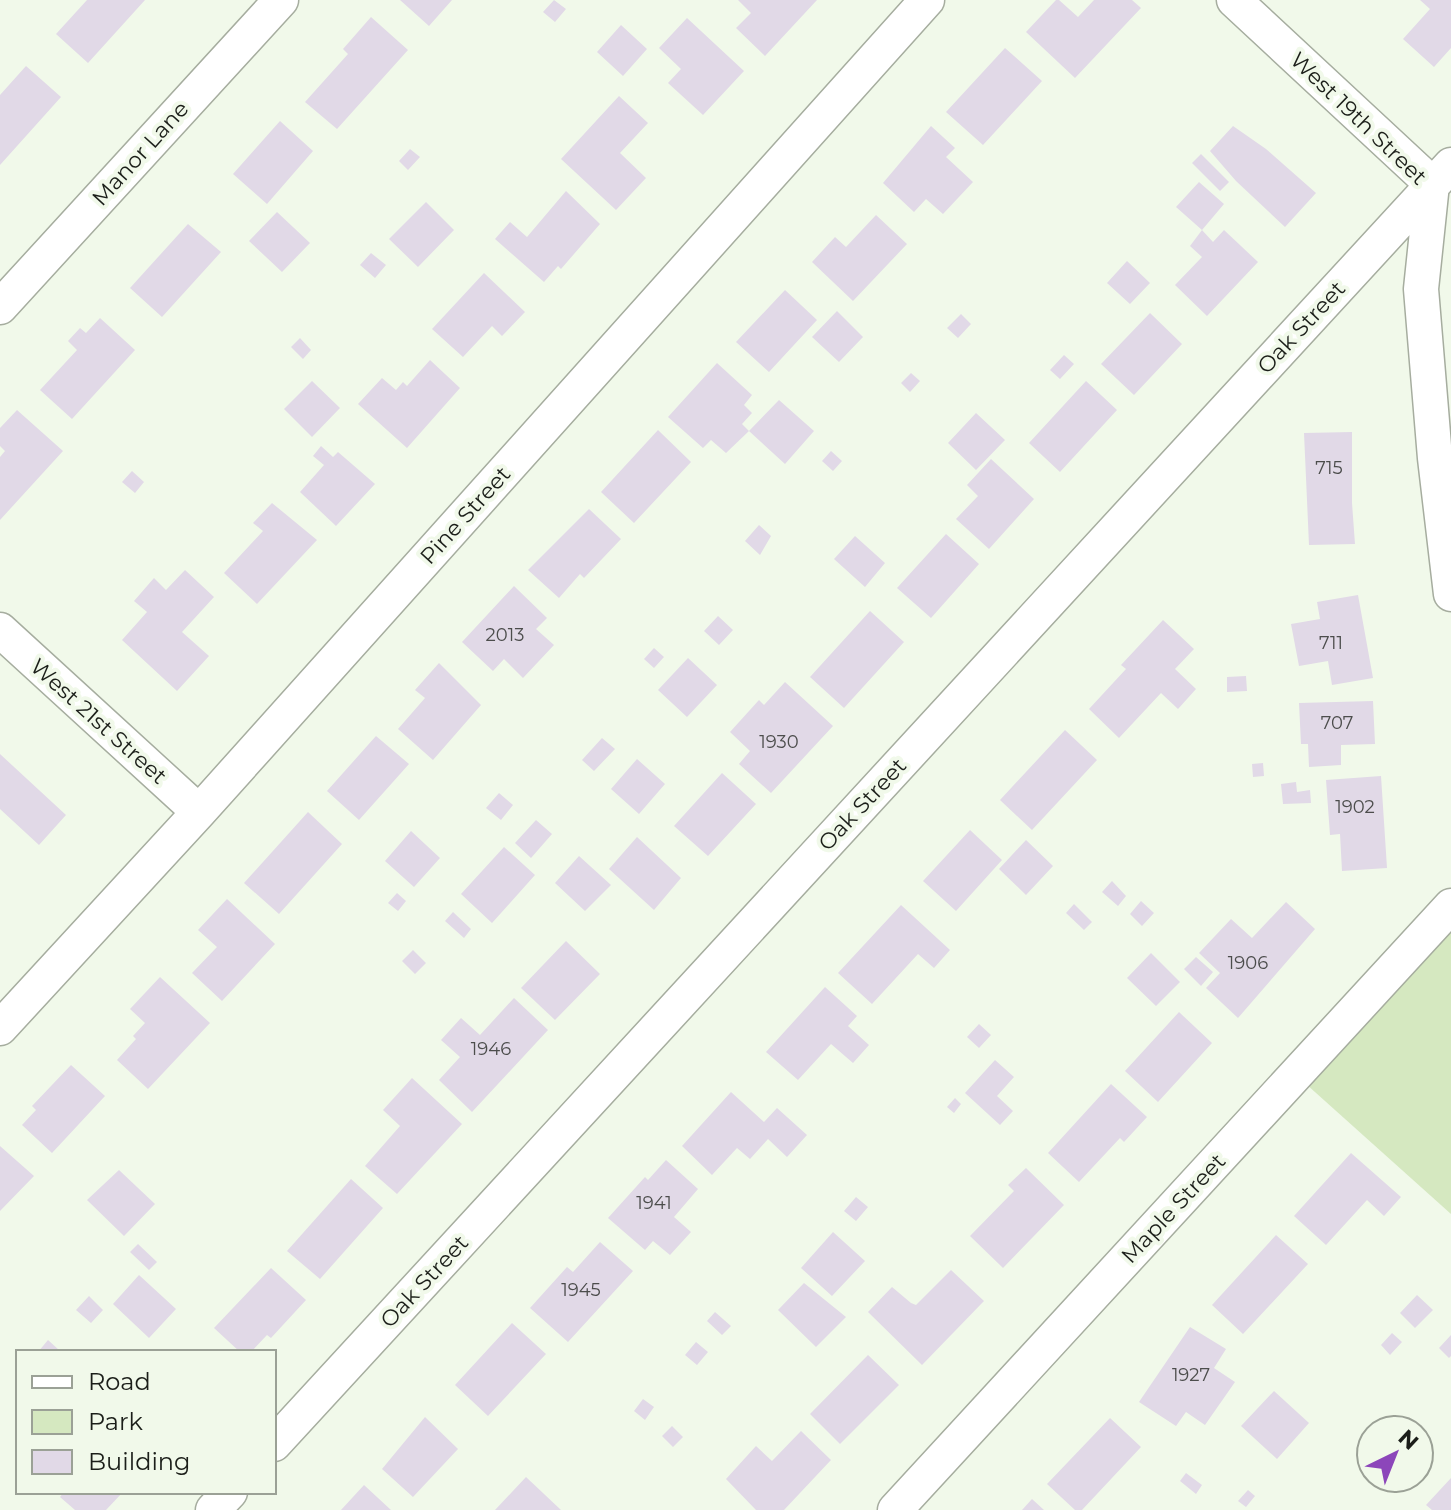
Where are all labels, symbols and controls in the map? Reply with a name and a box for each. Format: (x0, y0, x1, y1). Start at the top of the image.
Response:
street label: West 19th Street (1285, 46, 1433, 190)
street label: Manor Lane (86, 95, 194, 211)
street label: Oak Street (1252, 275, 1351, 379)
house number: 715 (1315, 457, 1343, 479)
street label: Pine Street (414, 461, 516, 570)
house number: 2013 (486, 624, 524, 646)
house number: 711 (1319, 632, 1343, 654)
street label: West 21st Street (25, 653, 173, 790)
house number: 707 (1321, 712, 1353, 734)
house number: 1930 (759, 731, 799, 753)
street label: Oak Street (813, 752, 912, 856)
house number: 1902 (1335, 796, 1375, 818)
house number: 1906 (1228, 952, 1268, 974)
house number: 1946 (471, 1038, 511, 1060)
street label: Maple Street (1116, 1148, 1231, 1269)
house number: 1941 (636, 1192, 672, 1214)
street label: Oak Street (375, 1229, 474, 1333)
house number: 1945 (561, 1279, 601, 1301)
legend (16, 1350, 276, 1494)
house number: 1927 (1172, 1364, 1210, 1386)
text: Road (88, 1367, 151, 1396)
text: Park (88, 1407, 143, 1436)
north arrow (1355, 1414, 1435, 1494)
text: N (1393, 1424, 1424, 1456)
text: Building (88, 1447, 191, 1476)

